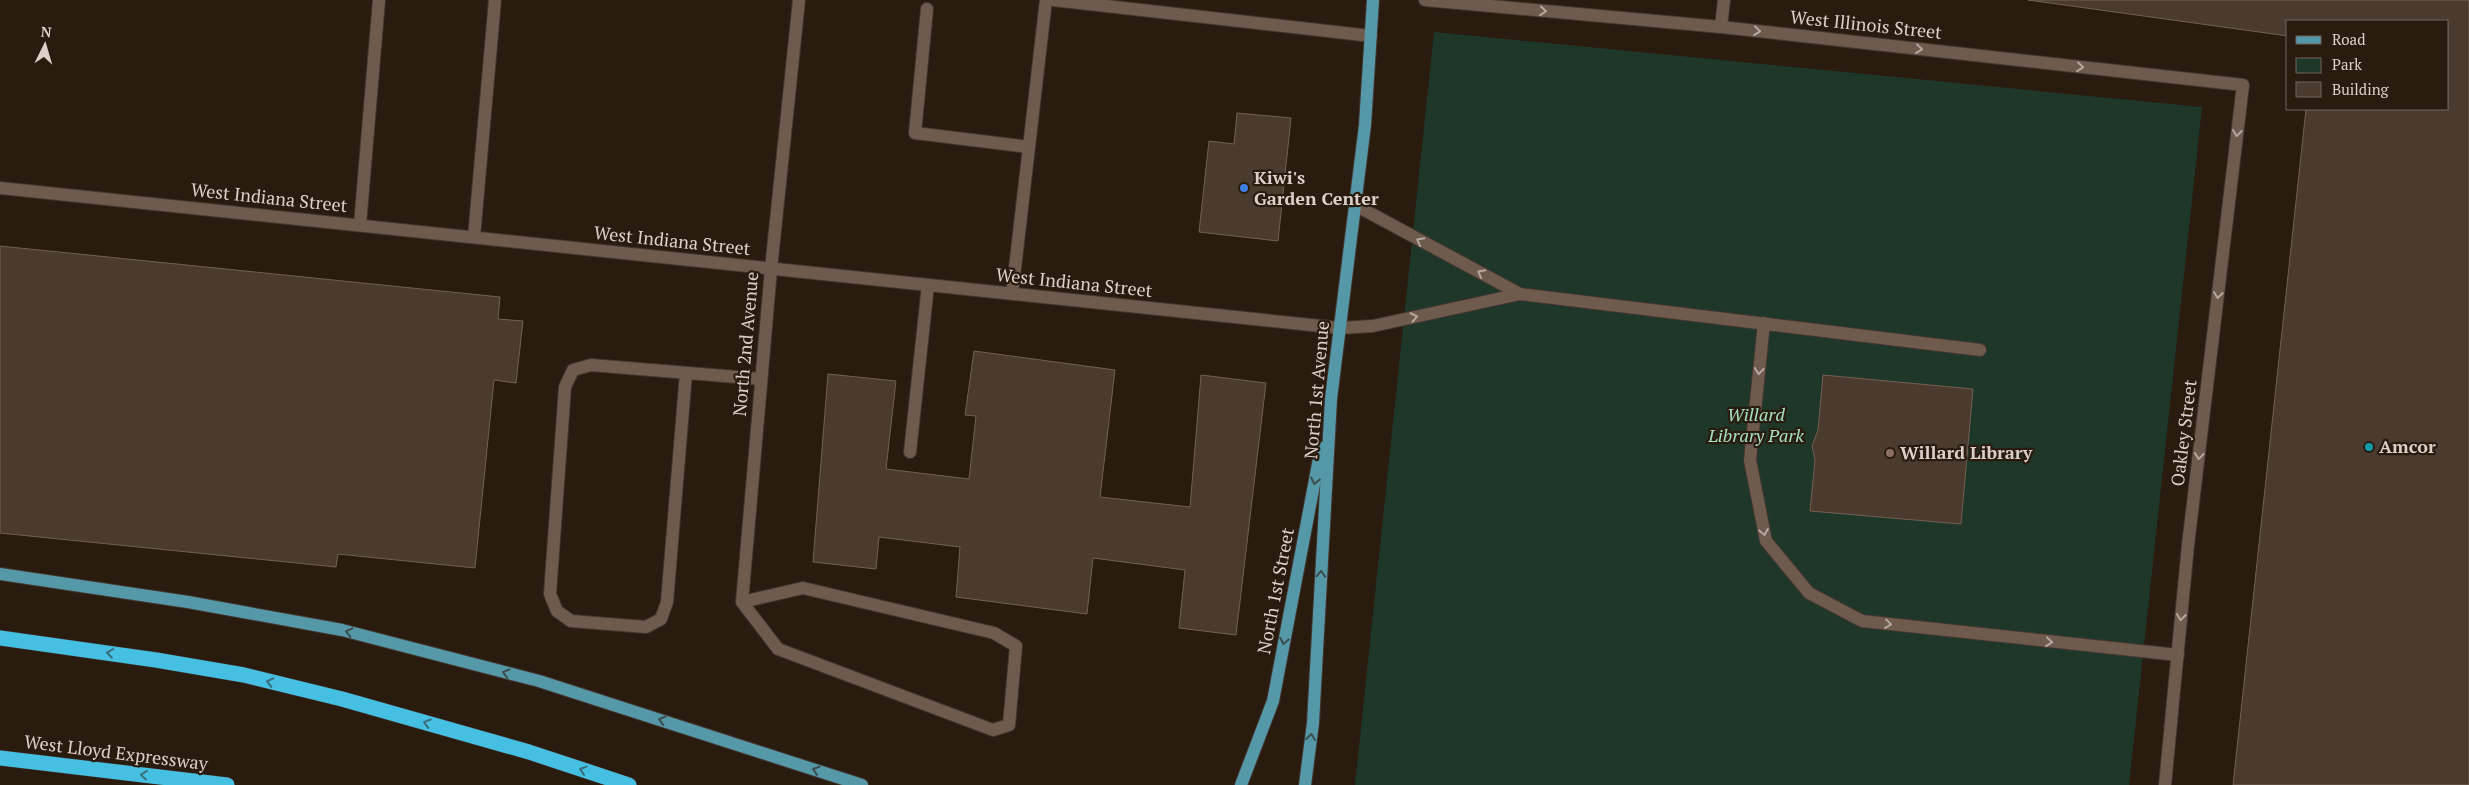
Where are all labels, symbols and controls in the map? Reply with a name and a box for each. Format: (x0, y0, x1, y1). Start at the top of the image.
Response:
street label: West Illinois Street (1789, 4, 1943, 44)
one-way arrow (1539, 5, 1547, 16)
north arrow (20, 20, 70, 70)
legend (2286, 20, 2449, 110)
text: N (40, 22, 53, 42)
one-way arrow (1753, 25, 1761, 36)
text: Road (2332, 29, 2365, 49)
one-way arrow (1915, 43, 1923, 54)
text: Park (2332, 54, 2362, 74)
one-way arrow (2076, 61, 2084, 72)
text: Building (2332, 79, 2390, 99)
one-way arrow (2232, 129, 2243, 137)
place label: Kiwi's Garden Center (1254, 165, 1379, 210)
street label: West Indiana Street (190, 177, 349, 217)
marker: Kiwi's Garden Center (1238, 182, 1250, 194)
street label: West Indiana Street (593, 220, 752, 260)
one-way arrow (1416, 237, 1425, 247)
street label: West Indiana Street (995, 262, 1154, 302)
one-way arrow (1477, 270, 1486, 280)
street label: North 2nd Avenue (727, 271, 763, 417)
one-way arrow (2213, 291, 2224, 299)
one-way arrow (1410, 312, 1418, 323)
street label: North 1st Avenue (1298, 320, 1334, 460)
one-way arrow (1754, 368, 1765, 376)
street label: Oakley Street (2165, 378, 2201, 488)
park label: Willard Library Park (1707, 402, 1804, 447)
place label: Amcor (2379, 434, 2436, 458)
place label: Willard Library (1900, 440, 2033, 464)
marker: Amcor (2363, 441, 2375, 453)
marker: Willard Library (1884, 447, 1896, 459)
one-way arrow (2194, 452, 2205, 460)
one-way arrow (1310, 477, 1321, 486)
street label: North 1st Street (1251, 525, 1299, 656)
one-way arrow (1759, 528, 1769, 536)
one-way arrow (1316, 570, 1327, 578)
one-way arrow (2176, 614, 2187, 622)
one-way arrow (1884, 618, 1892, 629)
one-way arrow (345, 627, 353, 637)
one-way arrow (1280, 636, 1290, 645)
one-way arrow (2045, 636, 2053, 647)
one-way arrow (106, 649, 114, 659)
one-way arrow (501, 668, 510, 679)
one-way arrow (265, 677, 274, 688)
one-way arrow (658, 715, 666, 725)
one-way arrow (423, 719, 432, 729)
street label: West Lloyd Expressway (23, 729, 210, 775)
one-way arrow (1305, 732, 1316, 740)
one-way arrow (579, 766, 587, 776)
one-way arrow (812, 766, 821, 776)
one-way arrow (139, 770, 147, 781)

